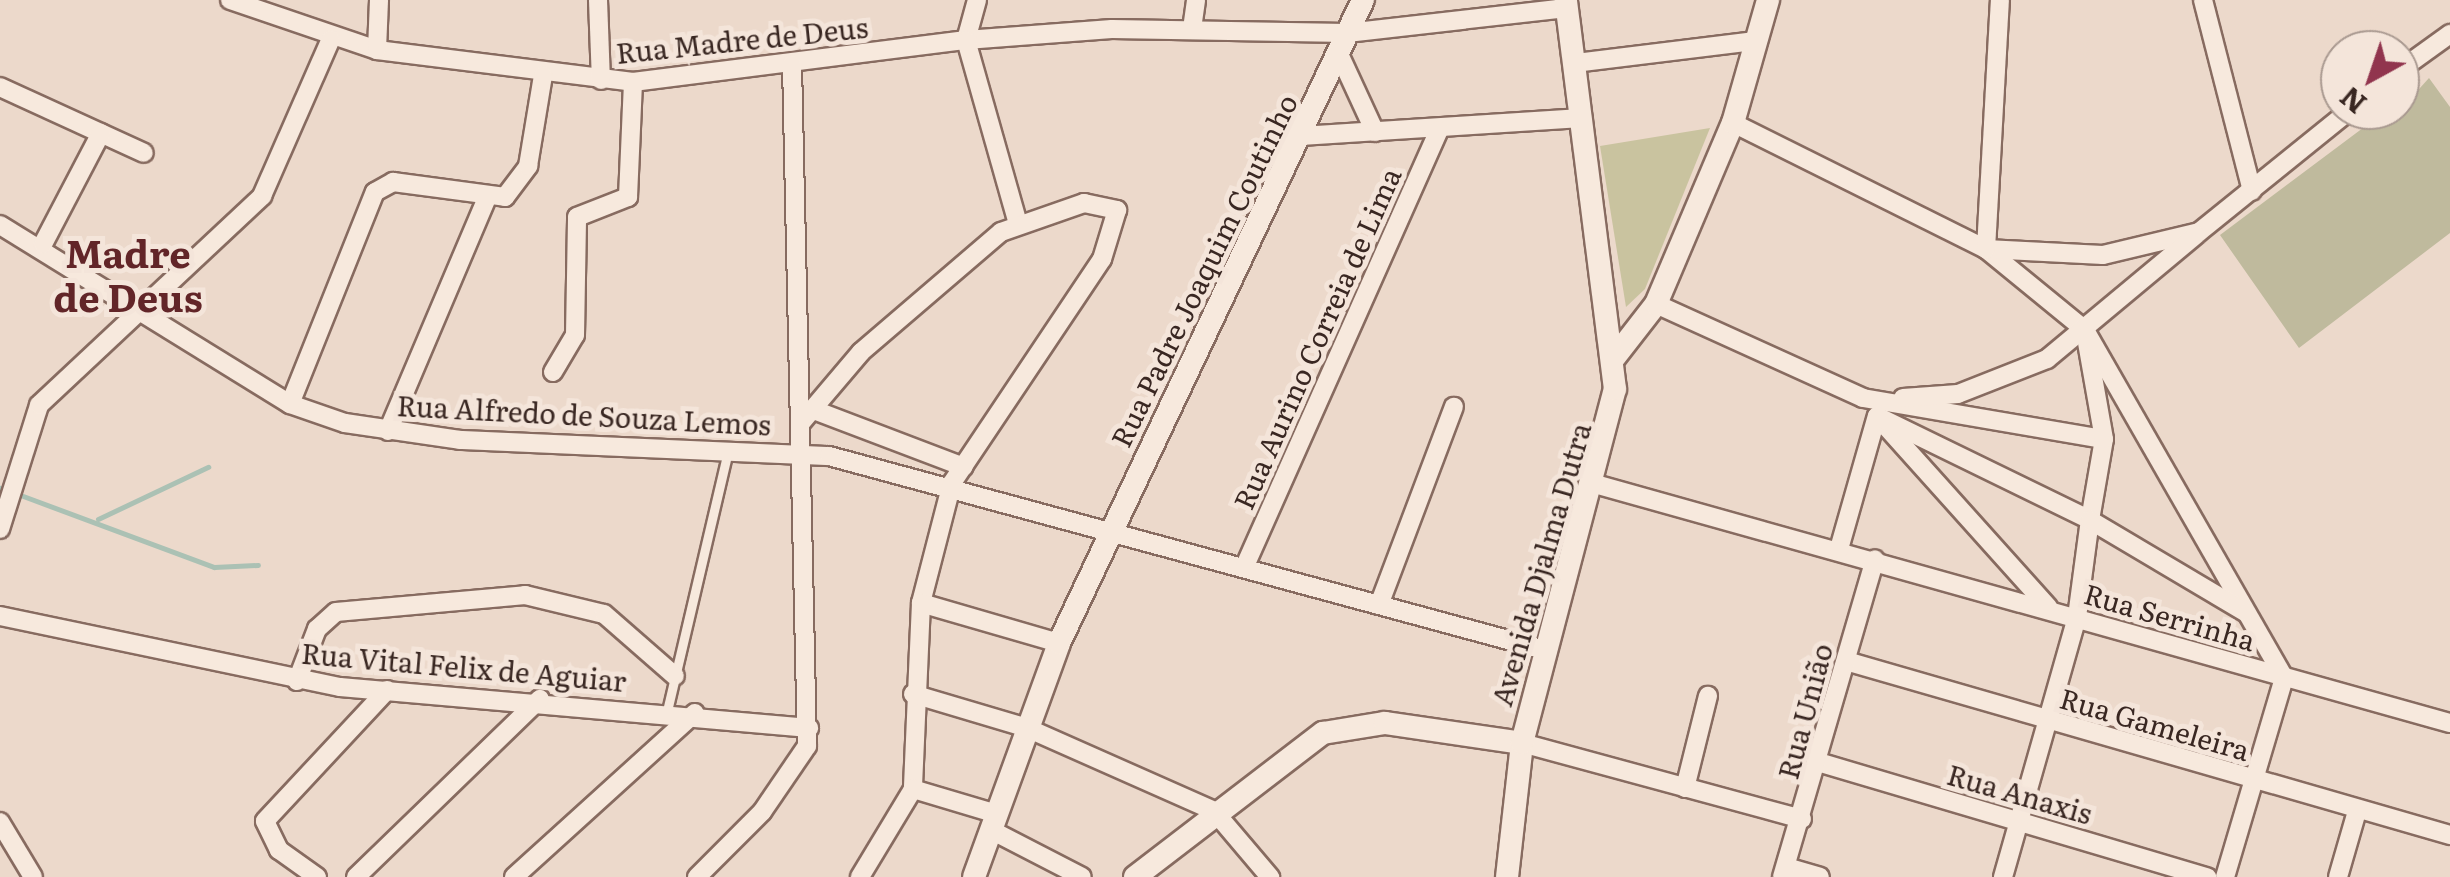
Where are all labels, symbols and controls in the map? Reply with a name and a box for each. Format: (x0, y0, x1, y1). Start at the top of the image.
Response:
street label: Rua Madre de Deus (614, 9, 870, 69)
north arrow (2320, 30, 2420, 130)
text: N (2330, 78, 2375, 125)
street label: Rua Padre Joaquim Coutinho (1103, 88, 1303, 452)
street label: Rua Aurino Correia de Lima (1225, 162, 1407, 514)
district label: Madre de Deus (53, 229, 203, 318)
street label: Rua Alfredo de Souza Lemos (396, 387, 772, 441)
street label: Avenida Djalma Dutra (1483, 418, 1597, 710)
street label: Rua Serrinha (2081, 576, 2259, 656)
street label: Rua Vital Felix de Aguiar (300, 635, 628, 697)
street label: Rua União (1770, 640, 1838, 782)
street label: Rua Gameleira (2056, 680, 2254, 766)
street label: Rua Anaxis (1944, 756, 2096, 830)

